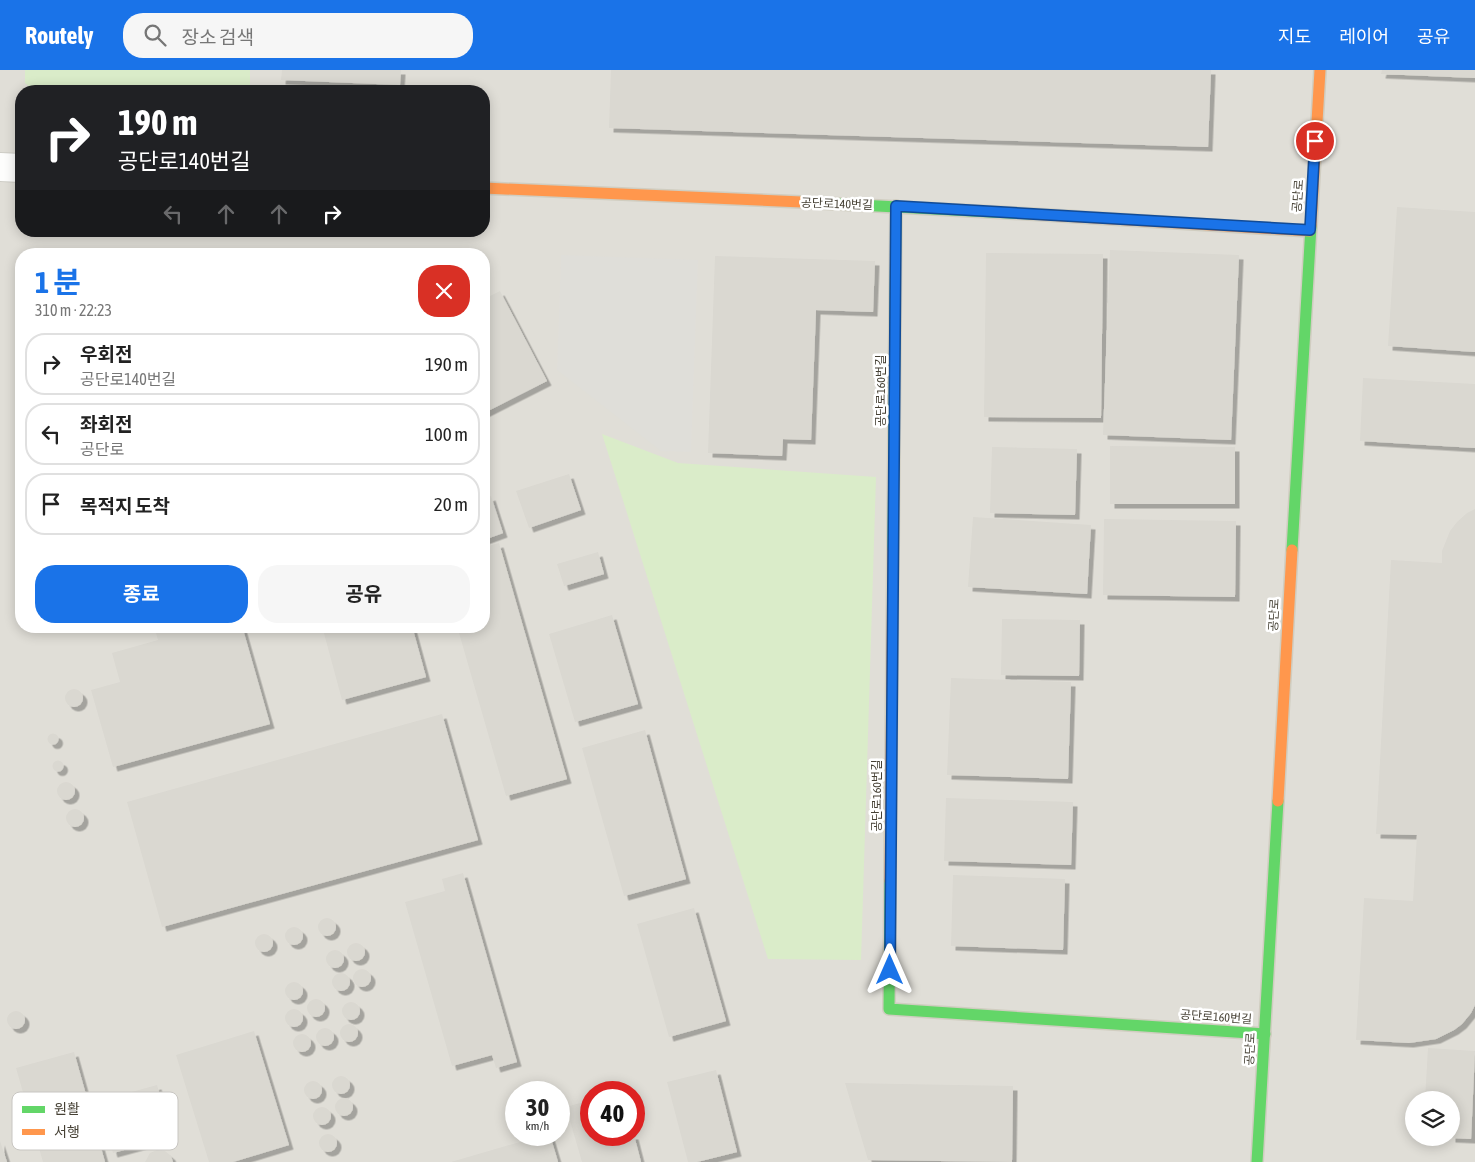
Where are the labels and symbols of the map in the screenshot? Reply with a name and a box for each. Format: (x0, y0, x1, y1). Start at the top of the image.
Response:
pin (1294, 120, 1336, 162)
street label: 공단로 (1290, 179, 1306, 213)
street label: 공단로140번길 (801, 196, 873, 212)
street label: 공단로160번길 (874, 355, 888, 427)
street label: 공단로 (1266, 598, 1282, 632)
street label: 공단로160번길 (870, 760, 884, 832)
position arrow (863, 943, 915, 995)
street label: 공단로160번길 (1180, 1008, 1252, 1026)
street label: 공단로 (1242, 1032, 1258, 1066)
speed limit sign: 40 (580, 1081, 645, 1146)
legend (12, 1092, 178, 1150)
text: 원활 (54, 1101, 80, 1117)
text: 서행 (54, 1124, 80, 1140)

